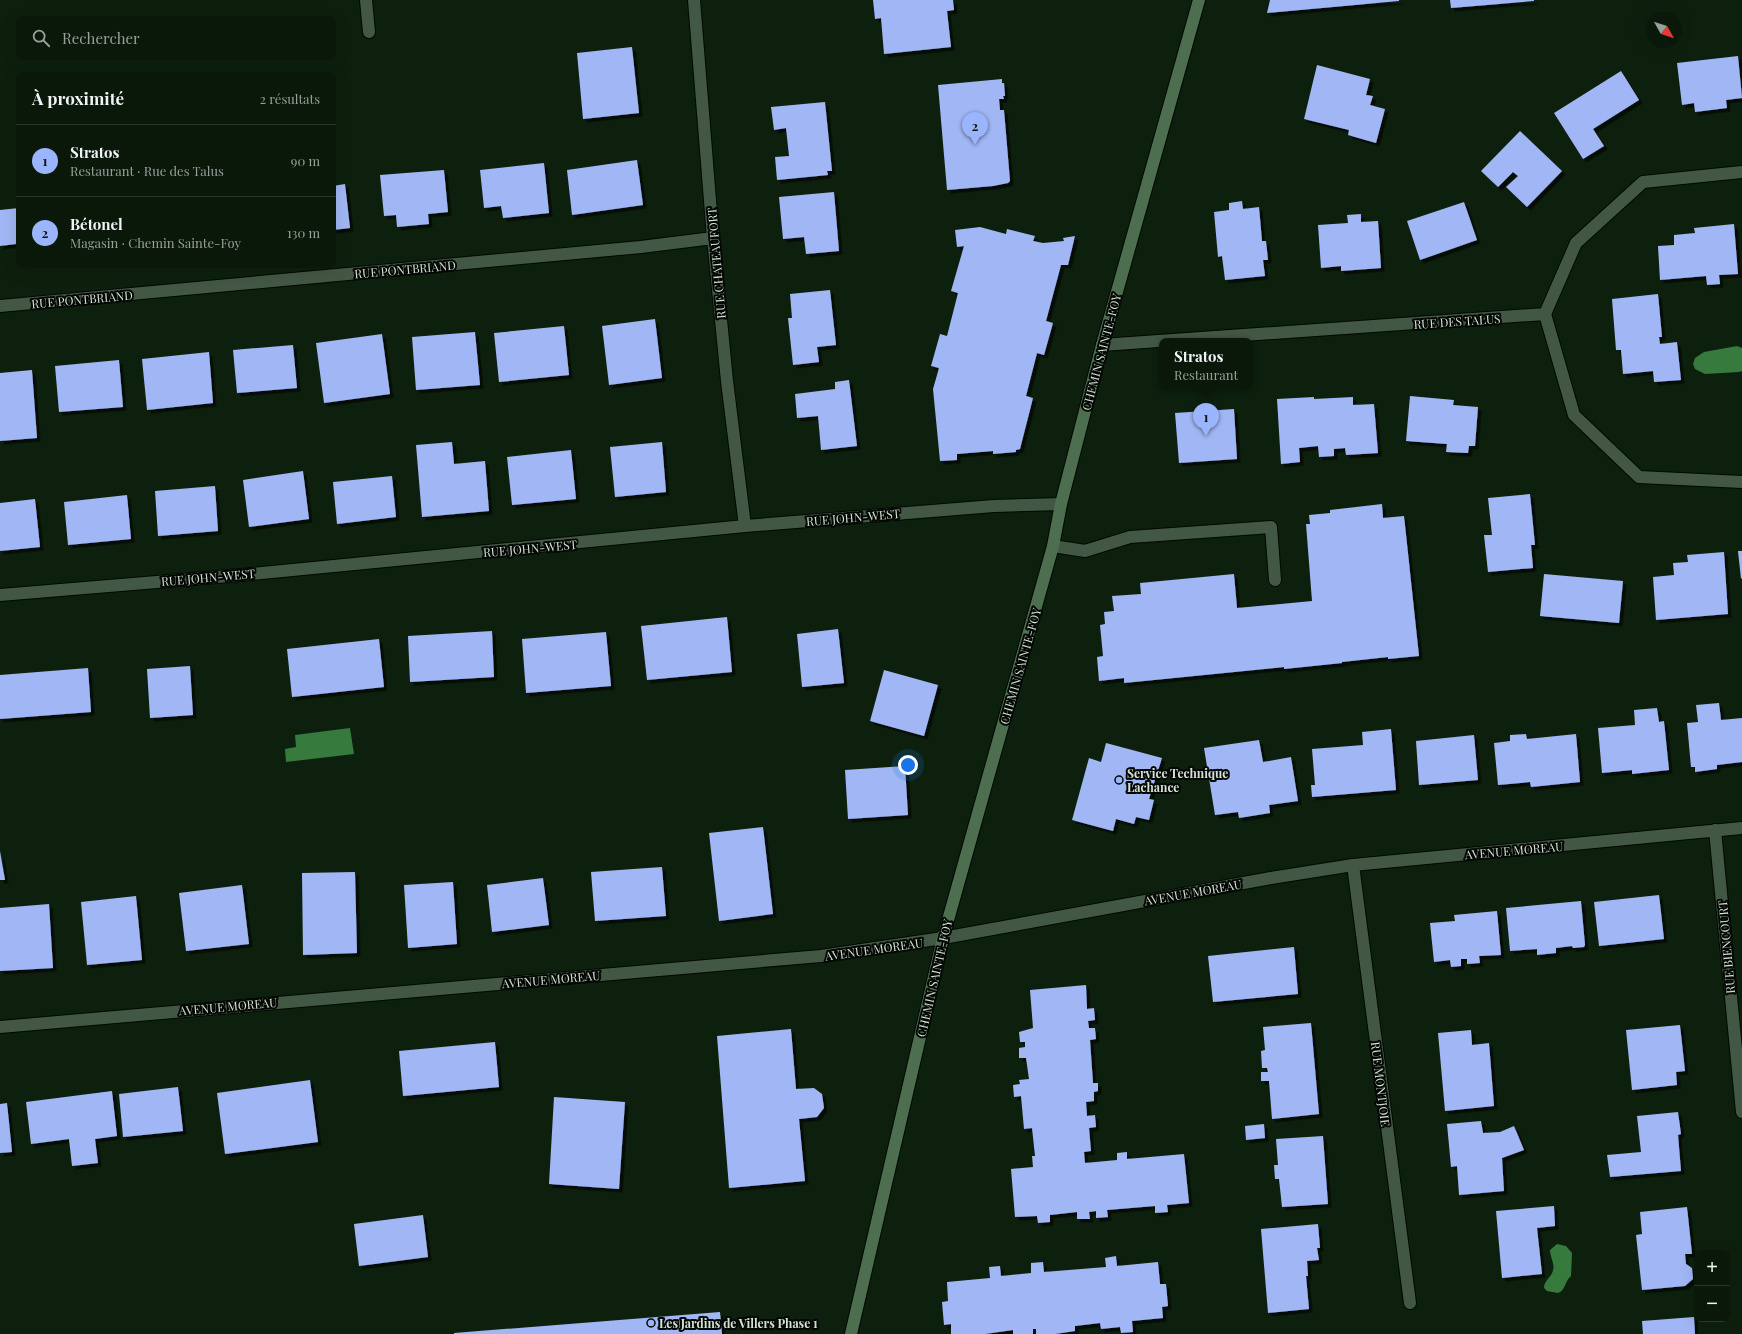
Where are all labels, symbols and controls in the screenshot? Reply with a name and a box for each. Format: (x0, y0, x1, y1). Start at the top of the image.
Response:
north arrow (1646, 12, 1682, 48)
search box (16, 16, 336, 60)
icon: search (30, 27, 52, 49)
text: Rechercher (62, 28, 140, 48)
text: À proximité (32, 87, 124, 109)
text: 2 résultats (260, 90, 320, 107)
pin: 2 (962, 112, 988, 145)
text: Stratos (70, 142, 119, 162)
text: 1 (43, 152, 47, 169)
text: 90 m (291, 152, 320, 169)
text: Restaurant · Rue des Talus (70, 162, 224, 179)
street label: RUE CHATEAUFORT (703, 206, 729, 319)
text: Bétonel (70, 214, 123, 234)
text: 2 (42, 224, 48, 241)
text: 130 m (287, 224, 320, 241)
text: Magasin · Chemin Sainte-Foy (70, 234, 241, 251)
street label: RUE PONTBRIAND (354, 257, 457, 281)
street label: RUE PONTBRIAND (31, 287, 134, 311)
street label: CHEMIN SAINTE-FOY (1078, 291, 1125, 412)
street label: RUE DES TALUS (1413, 310, 1501, 332)
popup (1159, 338, 1253, 390)
text: Stratos (1174, 346, 1223, 366)
text: Restaurant (1174, 366, 1238, 383)
pin: 1 (1193, 403, 1219, 436)
street label: RUE JOHN-WEST (805, 505, 901, 529)
street label: RUE JOHN-WEST (482, 536, 578, 560)
street label: RUE JOHN-WEST (160, 565, 256, 589)
street label: CHEMIN SAINTE-FOY (996, 605, 1044, 726)
your location (898, 755, 918, 775)
place label: Service Technique Lachance (1127, 765, 1228, 795)
marker: Service Technique Lachance (1114, 775, 1124, 785)
street label: AVENUE MOREAU (1463, 838, 1564, 862)
street label: AVENUE MOREAU (1142, 876, 1243, 909)
street label: RUE BIENCOURT (1714, 899, 1738, 994)
street label: CHEMIN SAINTE-FOY (913, 917, 956, 1038)
street label: AVENUE MOREAU (823, 934, 924, 964)
street label: AVENUE MOREAU (500, 967, 601, 991)
street label: AVENUE MOREAU (177, 994, 278, 1018)
street label: RUE MONTJOIE (1368, 1041, 1394, 1127)
map controls (1694, 1250, 1730, 1322)
button: + (1694, 1250, 1730, 1286)
button: − (1694, 1286, 1730, 1322)
place label: Les Jardins de Villers Phase 1 (659, 1315, 818, 1331)
marker: Les Jardins de Villers Phase 1 (646, 1318, 656, 1328)

